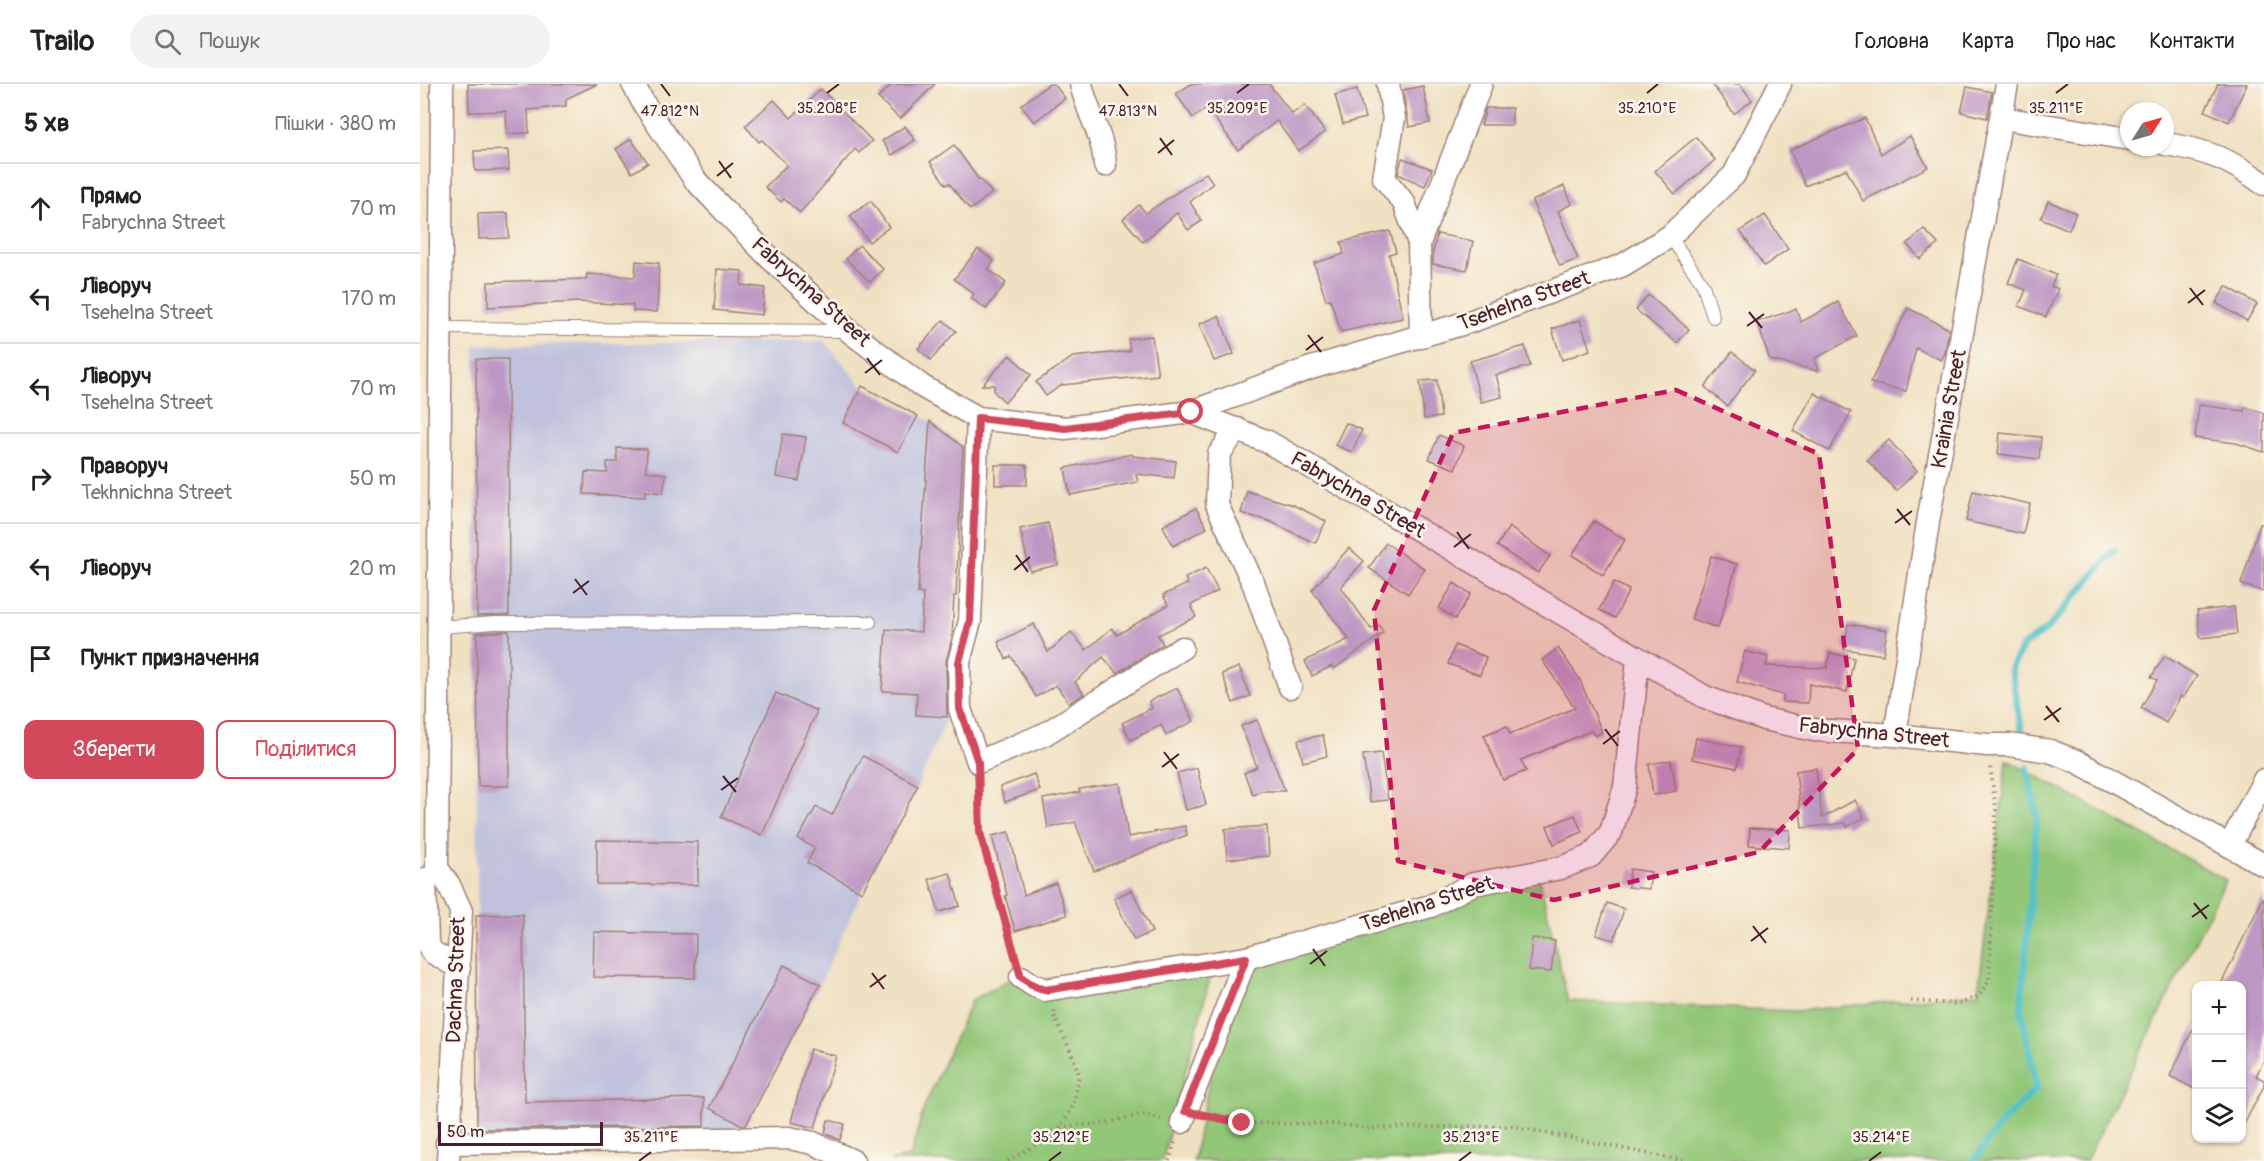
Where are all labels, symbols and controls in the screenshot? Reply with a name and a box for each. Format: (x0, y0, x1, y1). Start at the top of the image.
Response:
search box (130, 14, 550, 68)
text: Trailo (30, 24, 94, 59)
icon: search (151, 25, 184, 58)
text: Пошук (199, 27, 261, 55)
text: Головна (1855, 28, 1929, 55)
text: Карта (1962, 28, 2014, 55)
text: Про нас (2047, 28, 2116, 55)
text: Контакти (2149, 28, 2234, 55)
text: 35.208°E (797, 99, 857, 118)
text: 35.209°E (1207, 99, 1267, 118)
text: 35.210°E (1618, 99, 1677, 118)
text: 35.211°E (2029, 99, 2083, 118)
text: 47.812°N (641, 102, 699, 121)
text: 47.813°N (1099, 102, 1157, 121)
north arrow (2120, 102, 2174, 156)
text: 5 хв (24, 107, 70, 139)
text: Пішки · 380 m (275, 111, 396, 136)
text: Прямо (81, 182, 141, 210)
icon: ahead (24, 192, 57, 225)
text: 70 m (350, 196, 396, 221)
text: Fabrychna Street (81, 210, 225, 235)
street label: Fabrychna Street (746, 231, 877, 353)
street label: Tsehelna Street (1454, 264, 1594, 337)
text: Ліворуч (81, 272, 152, 300)
icon: left (24, 282, 57, 315)
text: 170 m (342, 286, 396, 311)
text: Tsehelna Street (81, 300, 213, 325)
street label: Krainia Street (1925, 347, 1973, 471)
text: Ліворуч (81, 362, 152, 390)
icon: left (24, 372, 57, 405)
text: 70 m (350, 376, 396, 401)
text: Tsehelna Street (81, 390, 213, 415)
route start (1177, 398, 1203, 424)
street label: Fabrychna Street (1286, 445, 1431, 545)
text: Праворуч (81, 452, 168, 480)
icon: right (24, 462, 57, 495)
text: 50 m (349, 466, 396, 491)
text: Tekhnichna Street (81, 480, 232, 505)
icon: left (24, 552, 57, 585)
text: Ліворуч (81, 554, 152, 582)
text: 20 m (349, 556, 396, 581)
icon: arrive (24, 642, 57, 675)
text: Пункт призначення (81, 644, 259, 672)
street label: Fabrychna Street (1797, 712, 1951, 754)
button: Зберегти (24, 720, 204, 779)
button: Поділитися (216, 720, 396, 779)
street label: Tsehelna Street (1357, 870, 1498, 938)
street label: Dachna Street (440, 916, 472, 1044)
map controls (2192, 981, 2246, 1143)
button: + (2192, 981, 2246, 1035)
button: − (2192, 1035, 2246, 1089)
button: layers (2192, 1089, 2246, 1143)
route end (1228, 1109, 1254, 1135)
scale bar (438, 1119, 603, 1146)
text: 50 m (447, 1122, 484, 1142)
text: 35.211°E (624, 1128, 678, 1147)
text: 35.212°E (1033, 1128, 1090, 1147)
text: 35.213°E (1443, 1128, 1500, 1147)
text: 35.214°E (1852, 1128, 1910, 1147)

